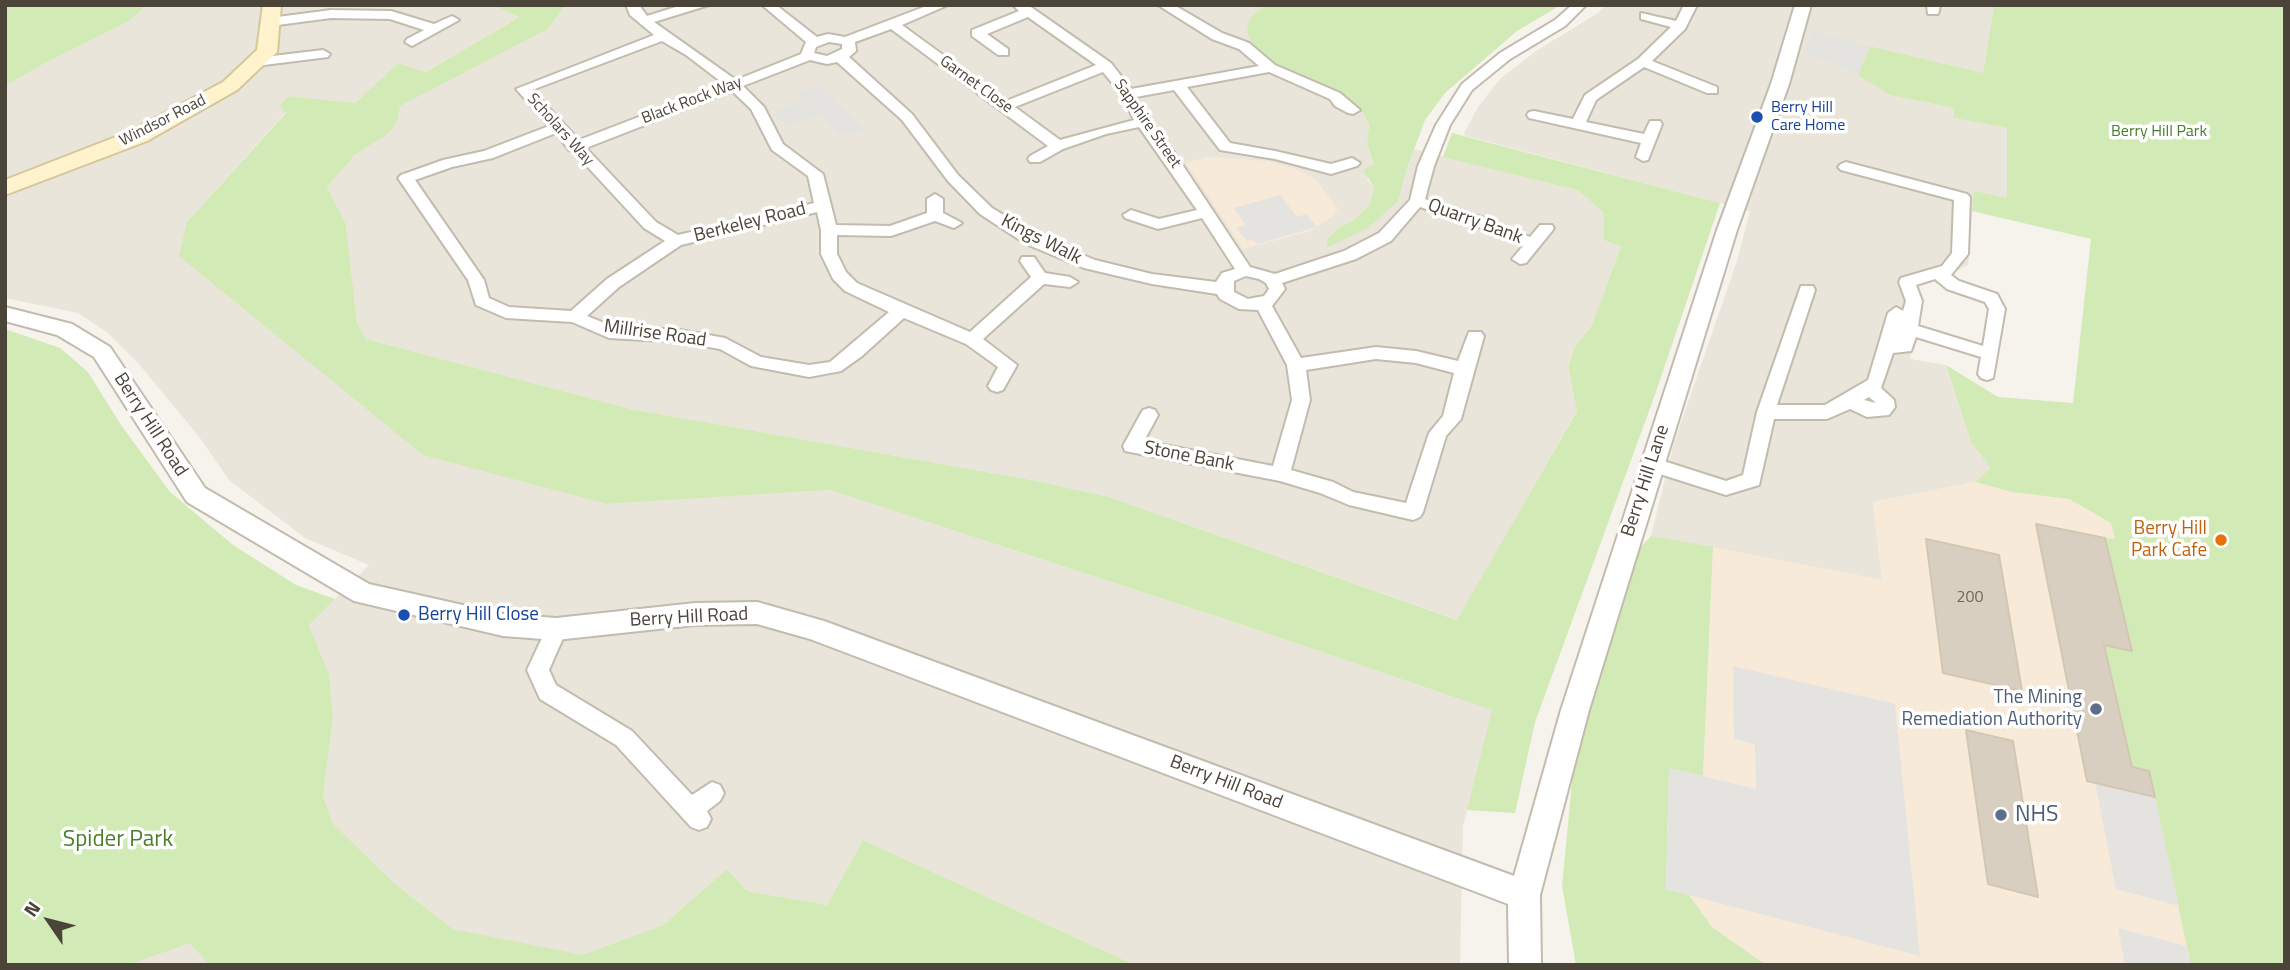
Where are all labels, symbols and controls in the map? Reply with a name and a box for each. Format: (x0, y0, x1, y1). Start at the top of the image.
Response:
street label: Garnet Close (936, 52, 1016, 118)
street label: Black Rock Way (639, 73, 745, 129)
street label: Sapphire Street (1109, 76, 1185, 172)
street label: Scholars Way (523, 90, 597, 170)
street label: Windsor Road (117, 91, 209, 151)
place label: Berry Hill Care Home (1771, 98, 1845, 136)
marker: Berry Hill Care Home (1749, 109, 1765, 125)
park label: Berry Hill Park (2111, 122, 2207, 142)
street label: Quarry Bank (1425, 194, 1525, 250)
street label: Berkeley Road (692, 198, 808, 248)
street label: Kings Walk (997, 210, 1085, 270)
street label: Millrise Road (602, 316, 708, 352)
street label: Berry Hill Road (108, 369, 192, 481)
street label: Berry Hill Lane (1617, 422, 1675, 540)
street label: Stone Bank (1142, 437, 1236, 477)
place label: Berry Hill Park Cafe (2131, 518, 2207, 562)
marker: Berry Hill Park Cafe (2213, 532, 2229, 548)
house number: 200 (1957, 588, 1983, 608)
place label: Berry Hill Close (418, 604, 539, 626)
street label: Berry Hill Road (629, 604, 749, 632)
marker: Berry Hill Close (396, 607, 412, 623)
place label: The Mining Remediation Authority (1902, 687, 2082, 731)
marker: The Mining Remediation Authority (2088, 701, 2104, 717)
street label: Berry Hill Road (1166, 751, 1286, 815)
place label: NHS (2015, 801, 2059, 829)
marker: NHS (1993, 807, 2009, 823)
park label: Spider Park (63, 826, 173, 854)
north arrow (14, 886, 84, 956)
text: N (16, 895, 47, 922)

